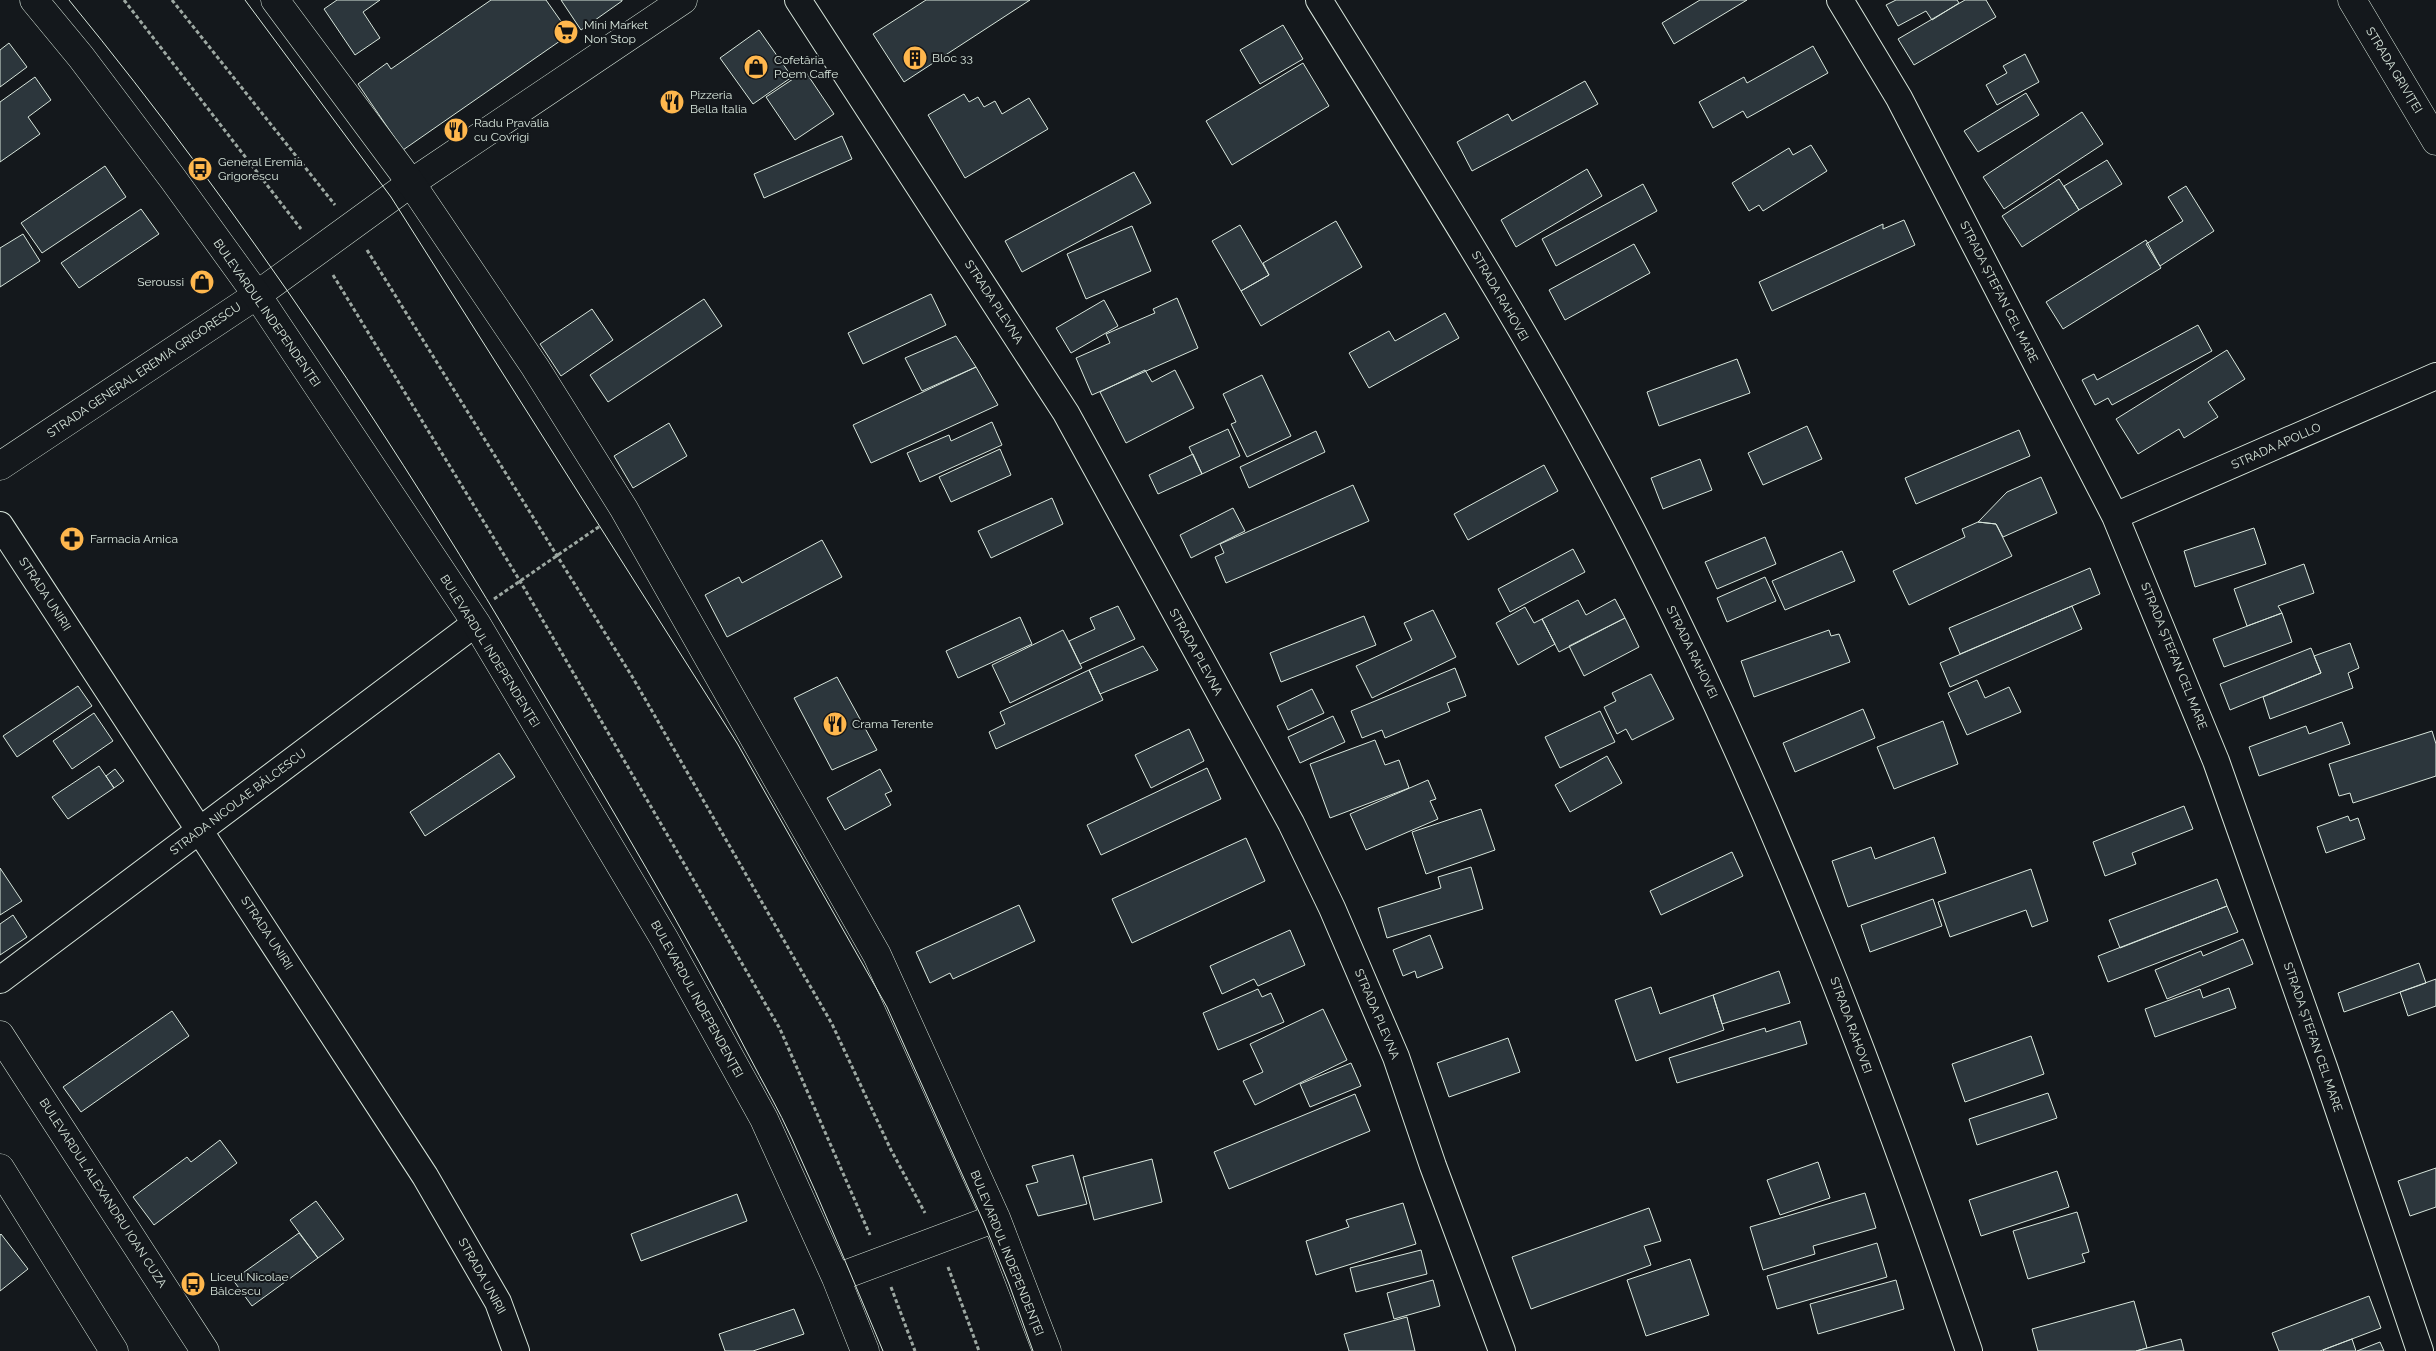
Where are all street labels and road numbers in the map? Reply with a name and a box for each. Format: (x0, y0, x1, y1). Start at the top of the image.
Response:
street label: STRADA GRIVIȚEI (2363, 25, 2425, 115)
street label: STRADA ȘTEFAN CEL MARE (1957, 219, 2041, 365)
street label: BULEVARDUL INDEPENDENȚEI (210, 236, 324, 390)
street label: STRADA RAHOVEI (1469, 249, 1531, 343)
street label: STRADA PLEVNA (962, 258, 1026, 346)
street label: STRADA GENERAL EREMIA GRIGORESCU (44, 300, 244, 440)
street label: STRADA APOLLO (2229, 420, 2323, 472)
street label: STRADA UNIRII (16, 555, 74, 633)
street label: BULEVARDUL INDEPENDENȚEI (437, 572, 543, 730)
street label: STRADA ȘTEFAN CEL MARE (2138, 580, 2210, 732)
street label: STRADA RAHOVEI (1663, 603, 1721, 701)
street label: STRADA PLEVNA (1166, 606, 1226, 698)
street label: STRADA NICOLAE BĂLCESCU (167, 746, 309, 858)
street label: STRADA UNIRII (238, 894, 296, 972)
street label: BULEVARDUL INDEPENDENȚEI (648, 918, 746, 1080)
street label: STRADA ȘTEFAN CEL MARE (2281, 960, 2345, 1114)
street label: STRADA PLEVNA (1352, 967, 1402, 1061)
street label: STRADA RAHOVEI (1827, 975, 1875, 1075)
street label: BULEVARDUL ALEXANDRU IOAN CUZA (36, 1096, 170, 1290)
street label: BULEVARDUL INDEPENDENȚEI (967, 1168, 1047, 1338)
street label: STRADA UNIRII (455, 1236, 509, 1316)

